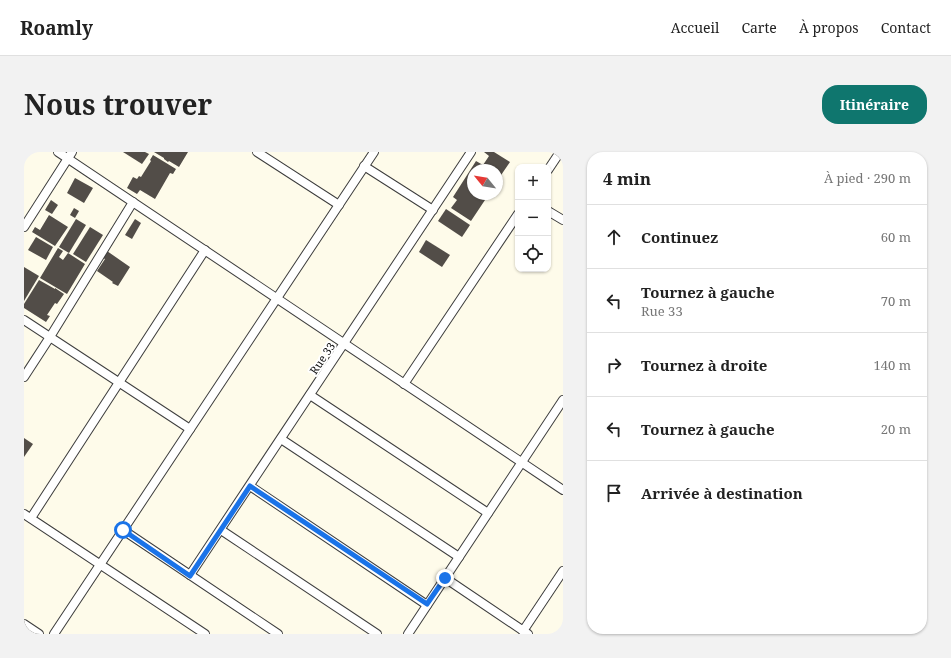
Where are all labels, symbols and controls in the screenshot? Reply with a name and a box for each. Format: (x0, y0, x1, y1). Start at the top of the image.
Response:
text: Roamly (20, 15, 93, 41)
text: Accueil (671, 18, 719, 37)
text: Carte (741, 18, 777, 37)
text: À propos (799, 18, 859, 37)
text: Contact (881, 18, 931, 37)
text: Nous trouver (24, 85, 212, 123)
button: Itinéraire (822, 85, 927, 124)
north arrow (467, 164, 503, 200)
map controls (515, 164, 551, 272)
button: + (515, 164, 551, 200)
text: 4 min (603, 167, 651, 190)
text: À pied · 290 m (824, 169, 911, 187)
button: − (515, 200, 551, 236)
icon: ahead (603, 226, 625, 248)
text: Continuez (641, 227, 718, 247)
text: 60 m (881, 228, 911, 246)
button: locate (515, 236, 551, 272)
text: Tournez à gauche (641, 282, 775, 302)
icon: left (603, 290, 625, 312)
text: 70 m (881, 292, 911, 310)
text: Rue 33 (641, 302, 683, 320)
street label: Rue 33 (306, 339, 338, 377)
icon: right (603, 354, 625, 376)
text: Tournez à droite (641, 355, 767, 375)
text: 140 m (874, 356, 911, 374)
icon: left (603, 418, 625, 440)
text: Tournez à gauche (641, 419, 775, 439)
text: 20 m (881, 420, 911, 438)
icon: arrive (603, 482, 625, 504)
text: Arrivée à destination (641, 483, 803, 503)
route start (114, 521, 132, 539)
route end (436, 569, 454, 587)

